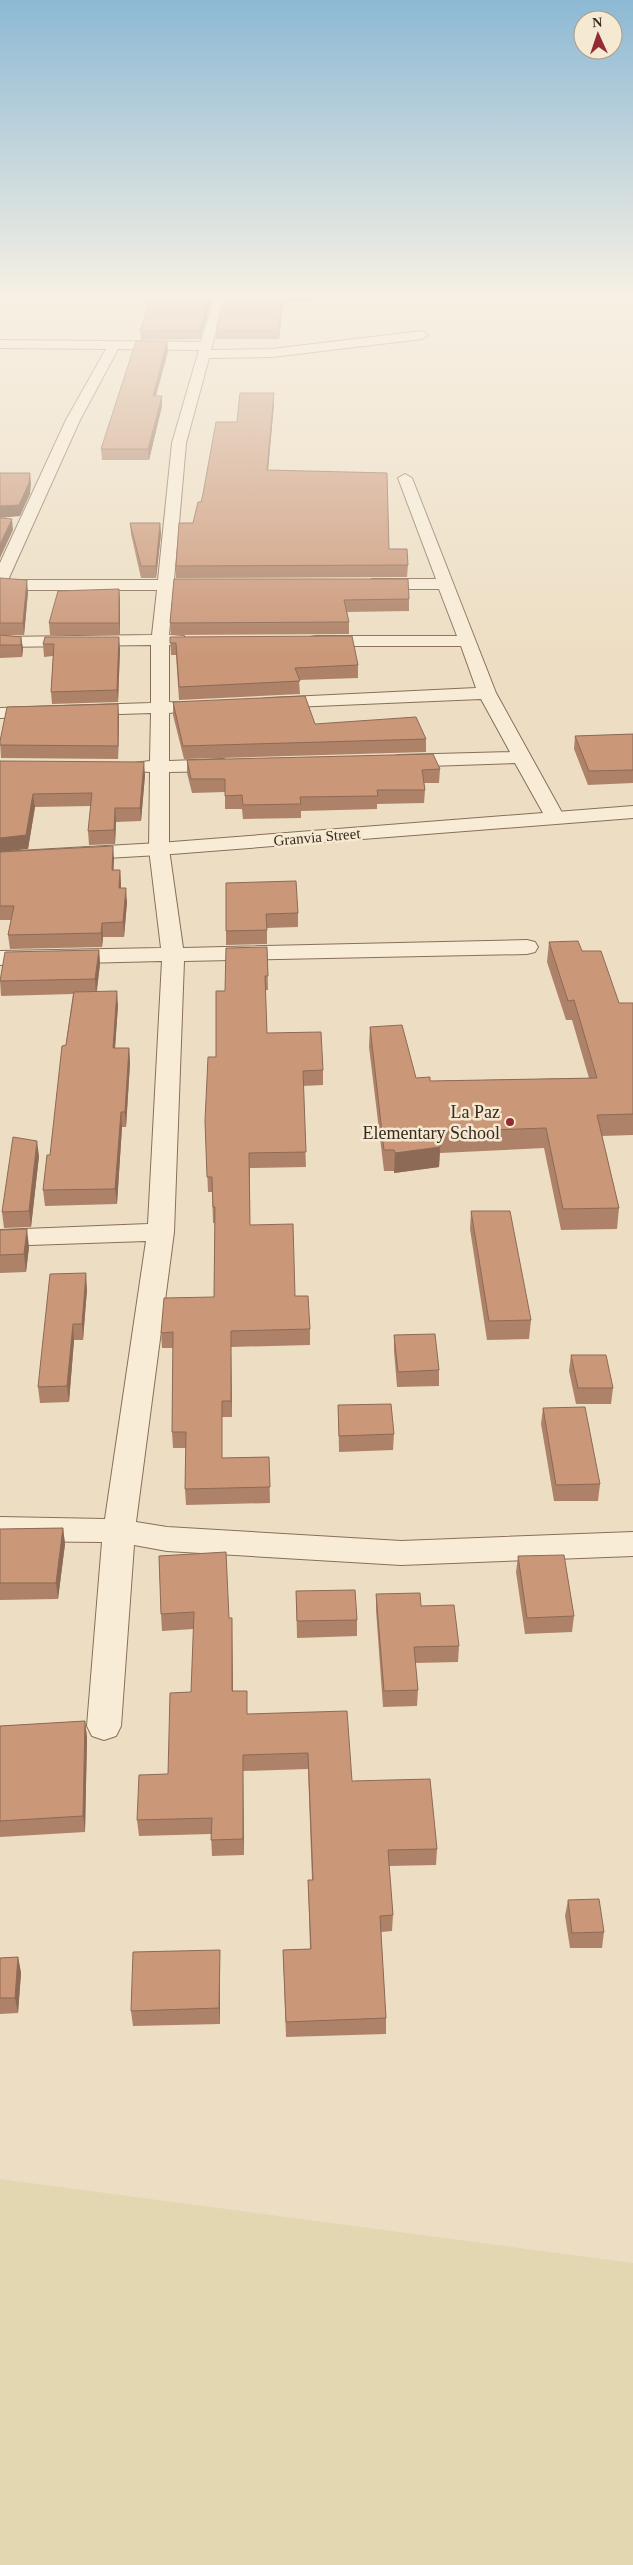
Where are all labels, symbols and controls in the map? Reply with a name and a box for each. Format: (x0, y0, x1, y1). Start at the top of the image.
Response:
north arrow (573, 10, 623, 60)
text: N (592, 15, 603, 30)
street label: Granvia Street (273, 825, 362, 849)
place label: La Paz Elementary School (363, 1102, 500, 1143)
marker: La Paz Elementary School (504, 1116, 516, 1128)

